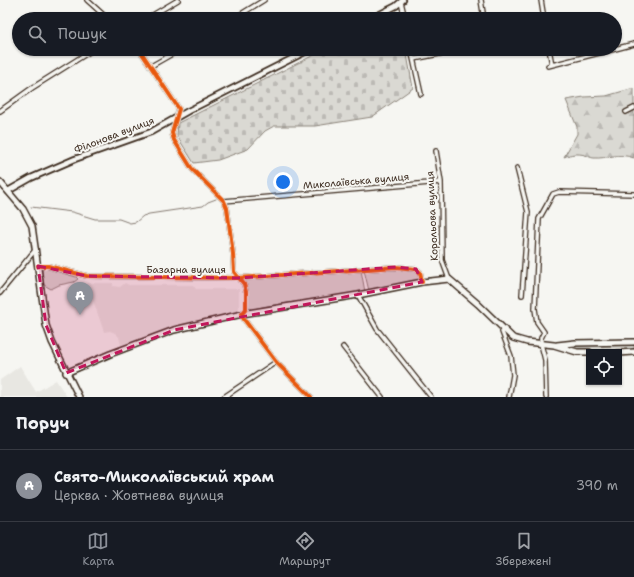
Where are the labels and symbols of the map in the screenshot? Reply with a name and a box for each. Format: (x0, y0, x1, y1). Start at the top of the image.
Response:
street label: Філонова вулиця (72, 114, 156, 156)
street label: Миколаївська вулиця (302, 170, 410, 192)
street label: Корольова вулиця (423, 171, 441, 261)
your location (273, 172, 293, 192)
street label: Базарна вулиця (146, 263, 226, 276)
pin: A (67, 282, 93, 315)

